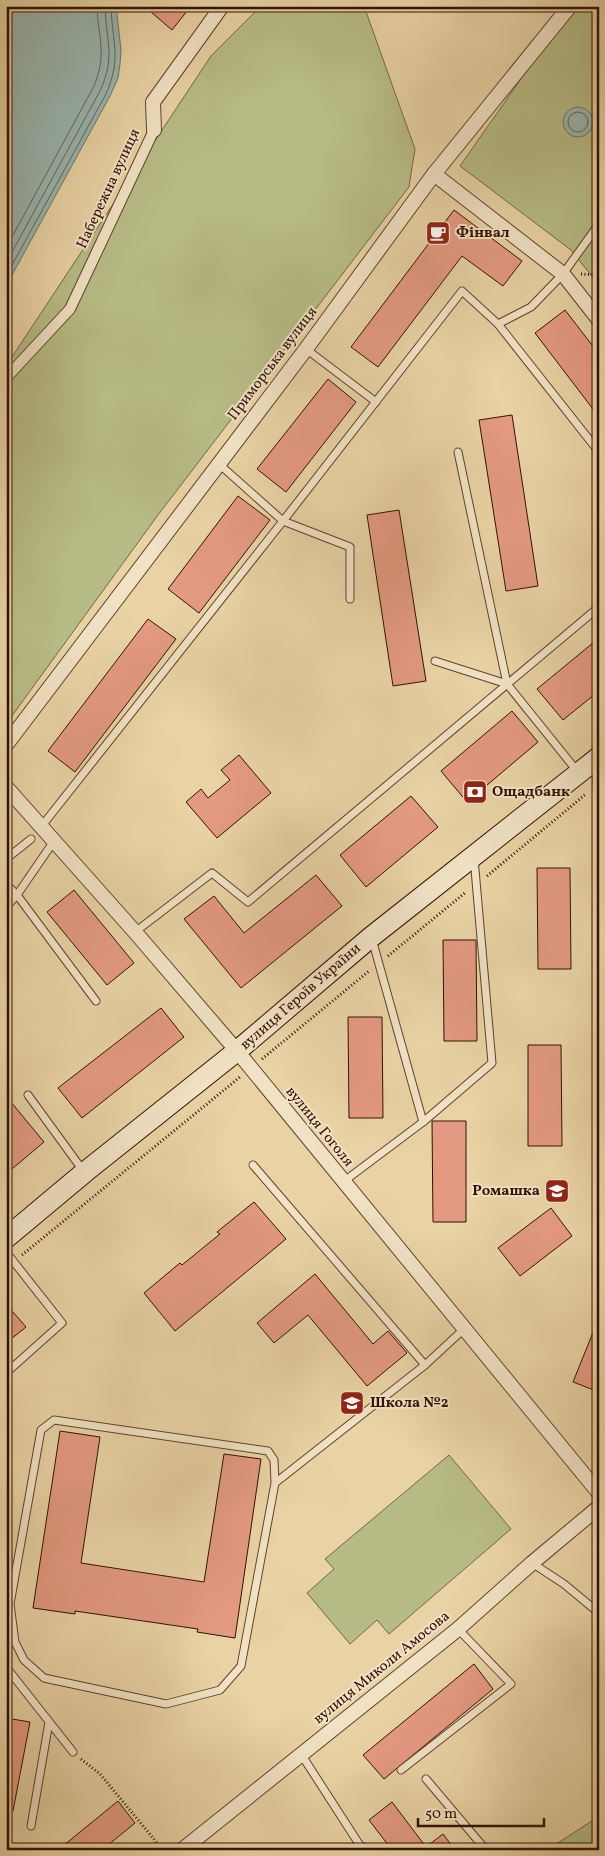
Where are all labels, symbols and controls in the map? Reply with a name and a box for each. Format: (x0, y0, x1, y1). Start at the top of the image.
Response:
street label: Набережна вулиця (72, 125, 146, 252)
cafe icon: Фінвал (425, 220, 451, 246)
place label: Фінвал (456, 223, 510, 244)
street label: Приморська вулиця (223, 303, 323, 425)
bank icon: Ощадбанк (462, 779, 488, 805)
place label: Ощадбанк (492, 782, 570, 803)
street label: вулиця Героїв України (236, 939, 366, 1055)
street label: вулиця Гоголя (280, 1082, 358, 1172)
school or university icon: Ромашка (544, 1178, 570, 1204)
place label: Ромашка (472, 1181, 540, 1202)
school or university icon: Школа №2 (339, 1390, 365, 1416)
place label: Школа №2 (370, 1393, 449, 1414)
street label: вулиця Миколи Амосова (309, 1606, 455, 1730)
scale bar (418, 1796, 544, 1828)
text: 50 m (425, 1804, 457, 1825)

